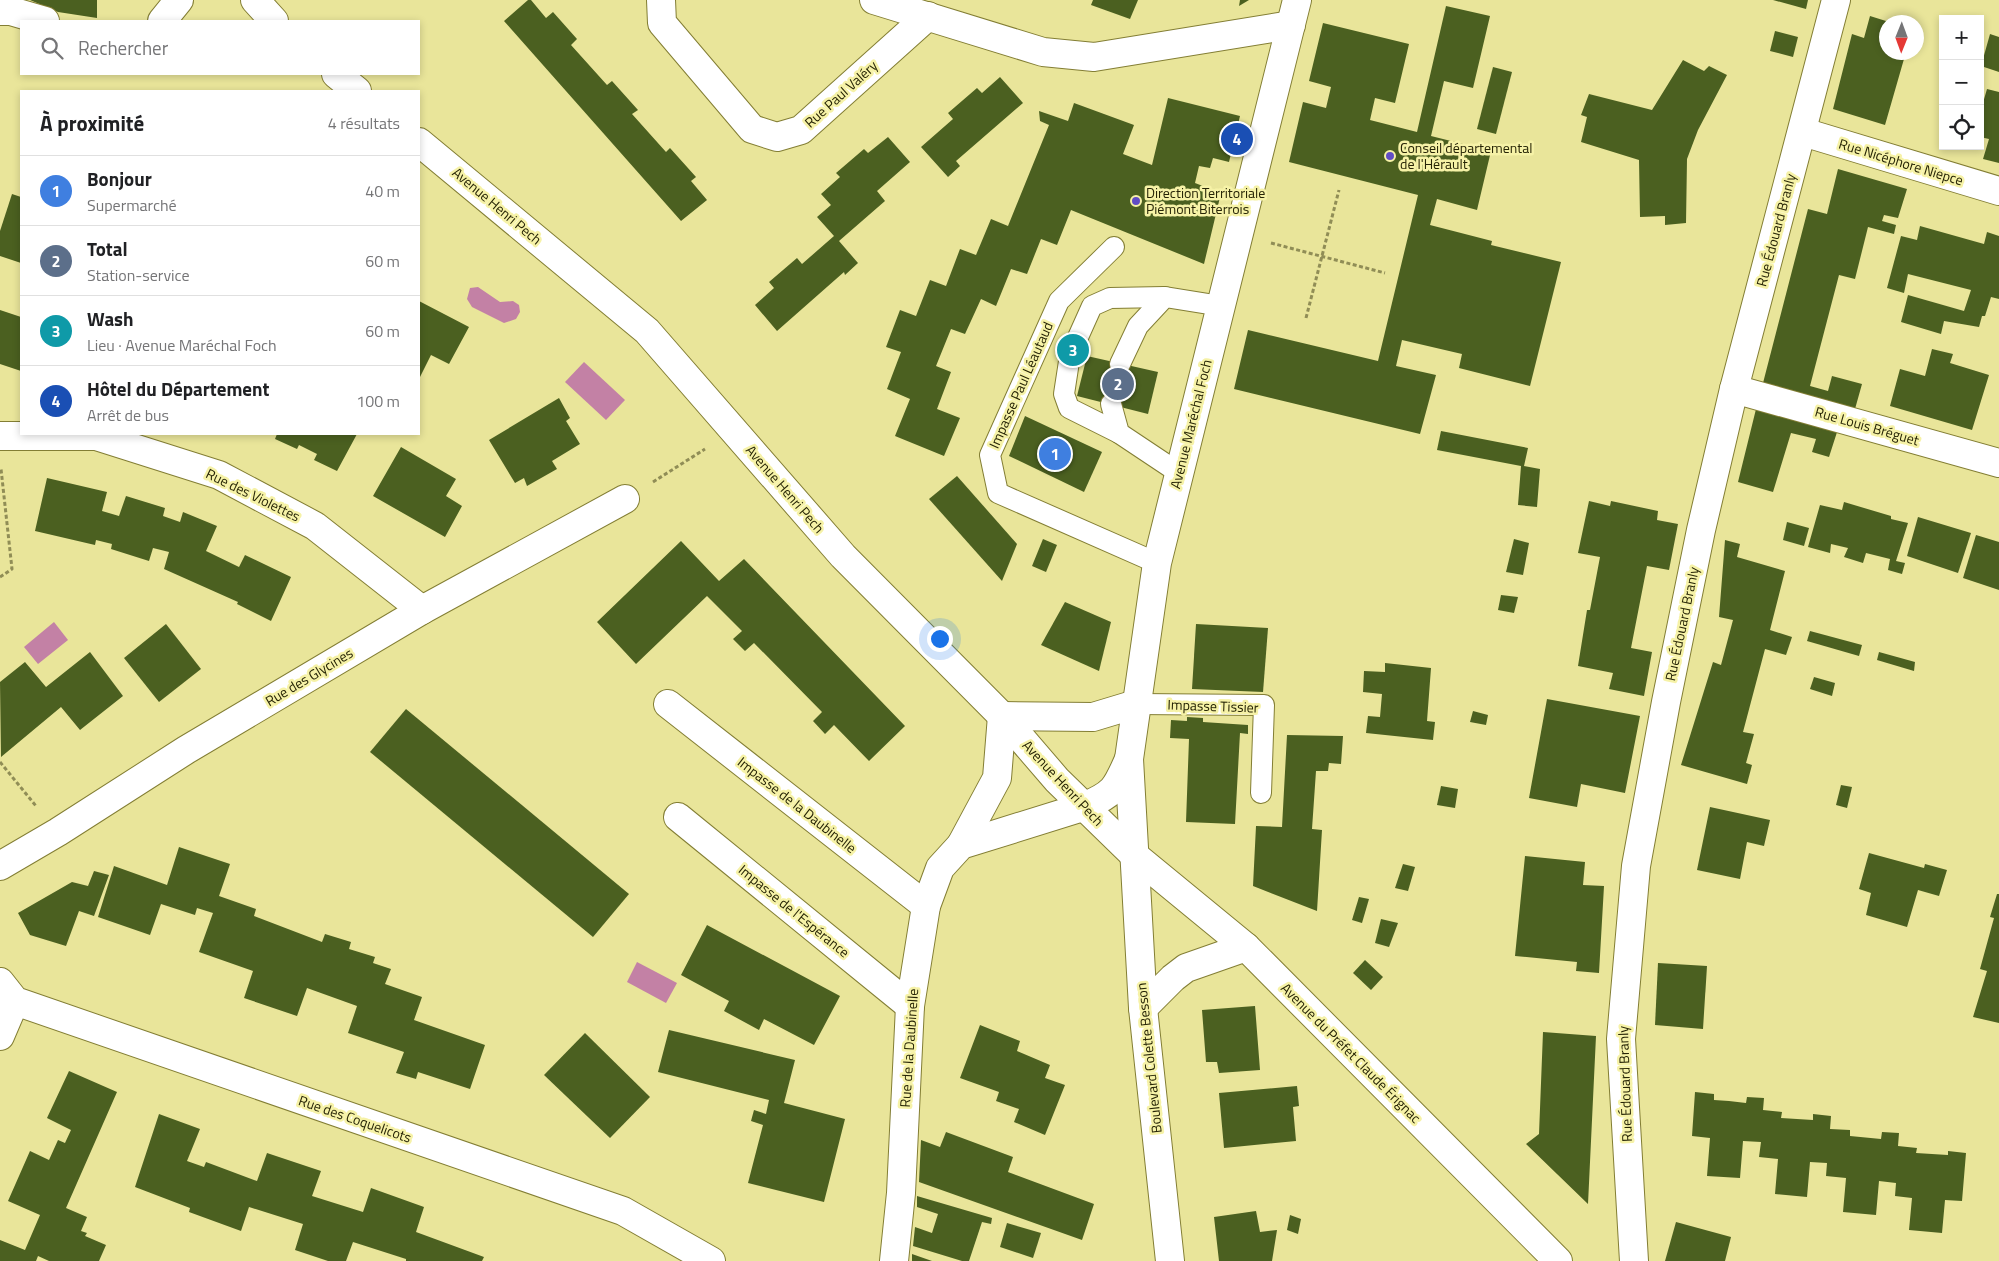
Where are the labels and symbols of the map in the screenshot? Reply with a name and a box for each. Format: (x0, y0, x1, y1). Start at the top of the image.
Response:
north arrow (1879, 15, 1924, 60)
street label: Rue Paul Valéry (800, 55, 882, 132)
pin: 4 (1221, 120, 1253, 158)
street label: Rue Nicéphore Niepce (1836, 133, 1966, 190)
place label: Conseil départemental de l'Hérault (1400, 137, 1532, 174)
marker: Conseil départemental de l'Hérault (1384, 150, 1396, 162)
street label: Avenue Henri Pech (448, 162, 547, 249)
street label: Rue Édouard Branly (1750, 171, 1801, 289)
place label: Direction Territoriale Piémont Biterrois (1146, 182, 1265, 219)
marker: Direction Territoriale Piémont Biterrois (1130, 195, 1142, 207)
street label: Impasse Paul Léautaud (983, 318, 1058, 451)
pin: 3 (1057, 331, 1089, 369)
street label: Avenue Maréchal Foch (1164, 357, 1217, 491)
pin: 2 (1102, 365, 1134, 403)
street label: Rue Louis Bréguet (1813, 401, 1922, 450)
pin: 1 (1039, 435, 1071, 473)
street label: Avenue Henri Pech (741, 440, 830, 537)
street label: Rue des Violettes (203, 463, 304, 526)
street label: Rue Édouard Branly (1659, 565, 1704, 683)
your location (927, 626, 953, 652)
street label: Rue des Glycines (261, 642, 357, 711)
street label: Impasse Tissier (1167, 693, 1259, 718)
street label: Avenue Henri Pech (1018, 735, 1109, 830)
street label: Impasse de la Daubinelle (733, 751, 861, 858)
street label: Impasse de l'Espérance (734, 859, 854, 962)
street label: Avenue du Préfet Claude Érignac (1276, 978, 1426, 1128)
street label: Boulevard Colette Besson (1130, 982, 1167, 1134)
street label: Rue de la Daubinelle (894, 988, 923, 1108)
street label: Rue Édouard Branly (1612, 1025, 1637, 1142)
street label: Rue des Coquelicots (296, 1089, 414, 1148)

